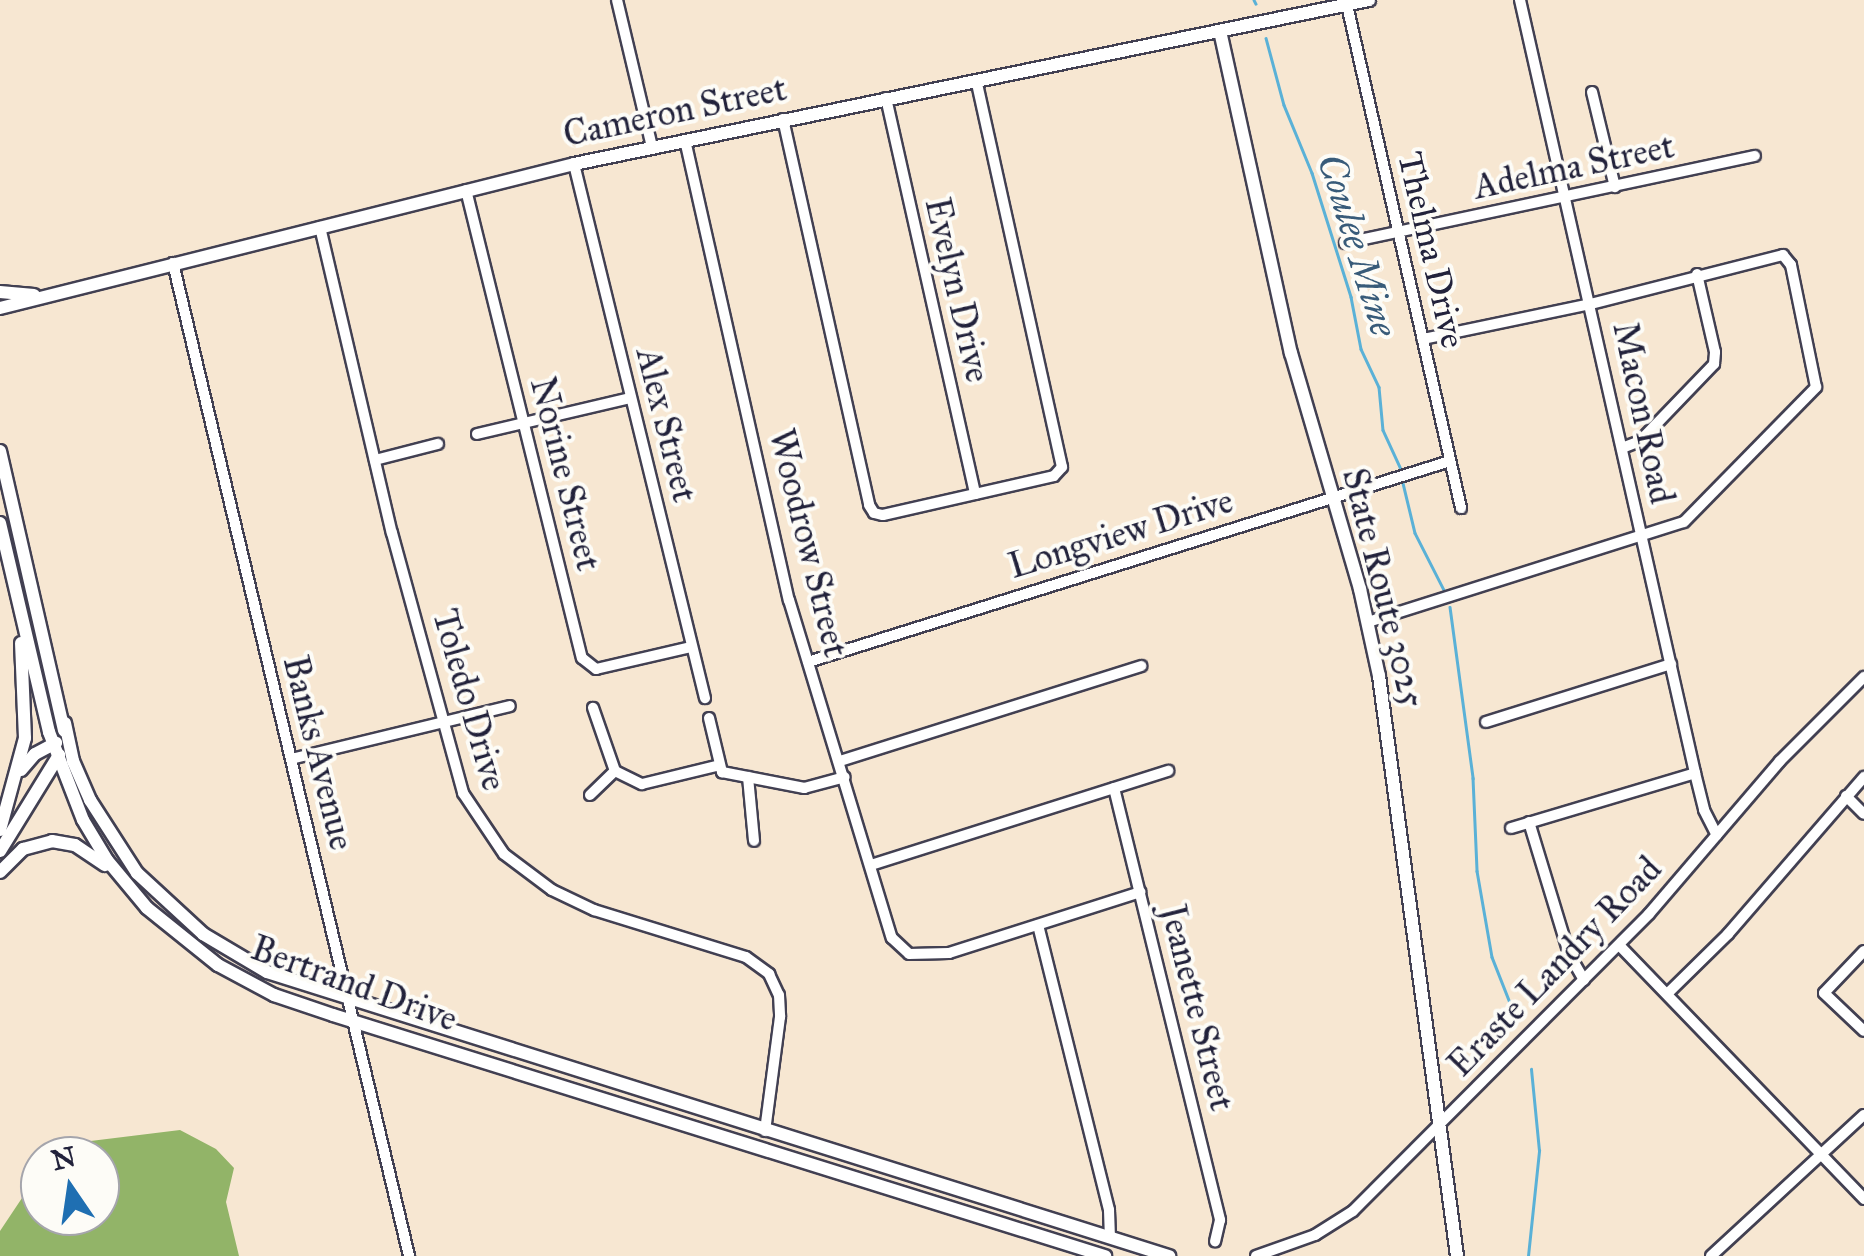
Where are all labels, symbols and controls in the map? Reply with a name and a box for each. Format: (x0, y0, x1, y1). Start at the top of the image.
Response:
street label: Cameron Street (560, 68, 790, 156)
street label: Adelma Street (1470, 125, 1678, 209)
water label: Coulee Mine (1308, 148, 1406, 342)
street label: Thelma Drive (1388, 148, 1474, 352)
street label: Evelyn Drive (915, 194, 999, 386)
street label: Macon Road (1603, 318, 1683, 508)
street label: Alex Street (627, 344, 705, 506)
street label: Norine Street (521, 373, 609, 575)
street label: Woodrow Street (759, 425, 857, 661)
street label: State Route 3025 (1333, 464, 1433, 712)
street label: Longview Drive (1004, 480, 1238, 588)
street label: Toledo Drive (423, 604, 515, 796)
street label: Banks Avenue (274, 652, 362, 854)
street label: Eraste Landry Road (1440, 848, 1670, 1086)
street label: Jeanette Street (1151, 901, 1243, 1115)
street label: Bertrand Drive (245, 927, 463, 1041)
north arrow (20, 1136, 120, 1236)
text: N (48, 1139, 79, 1178)

